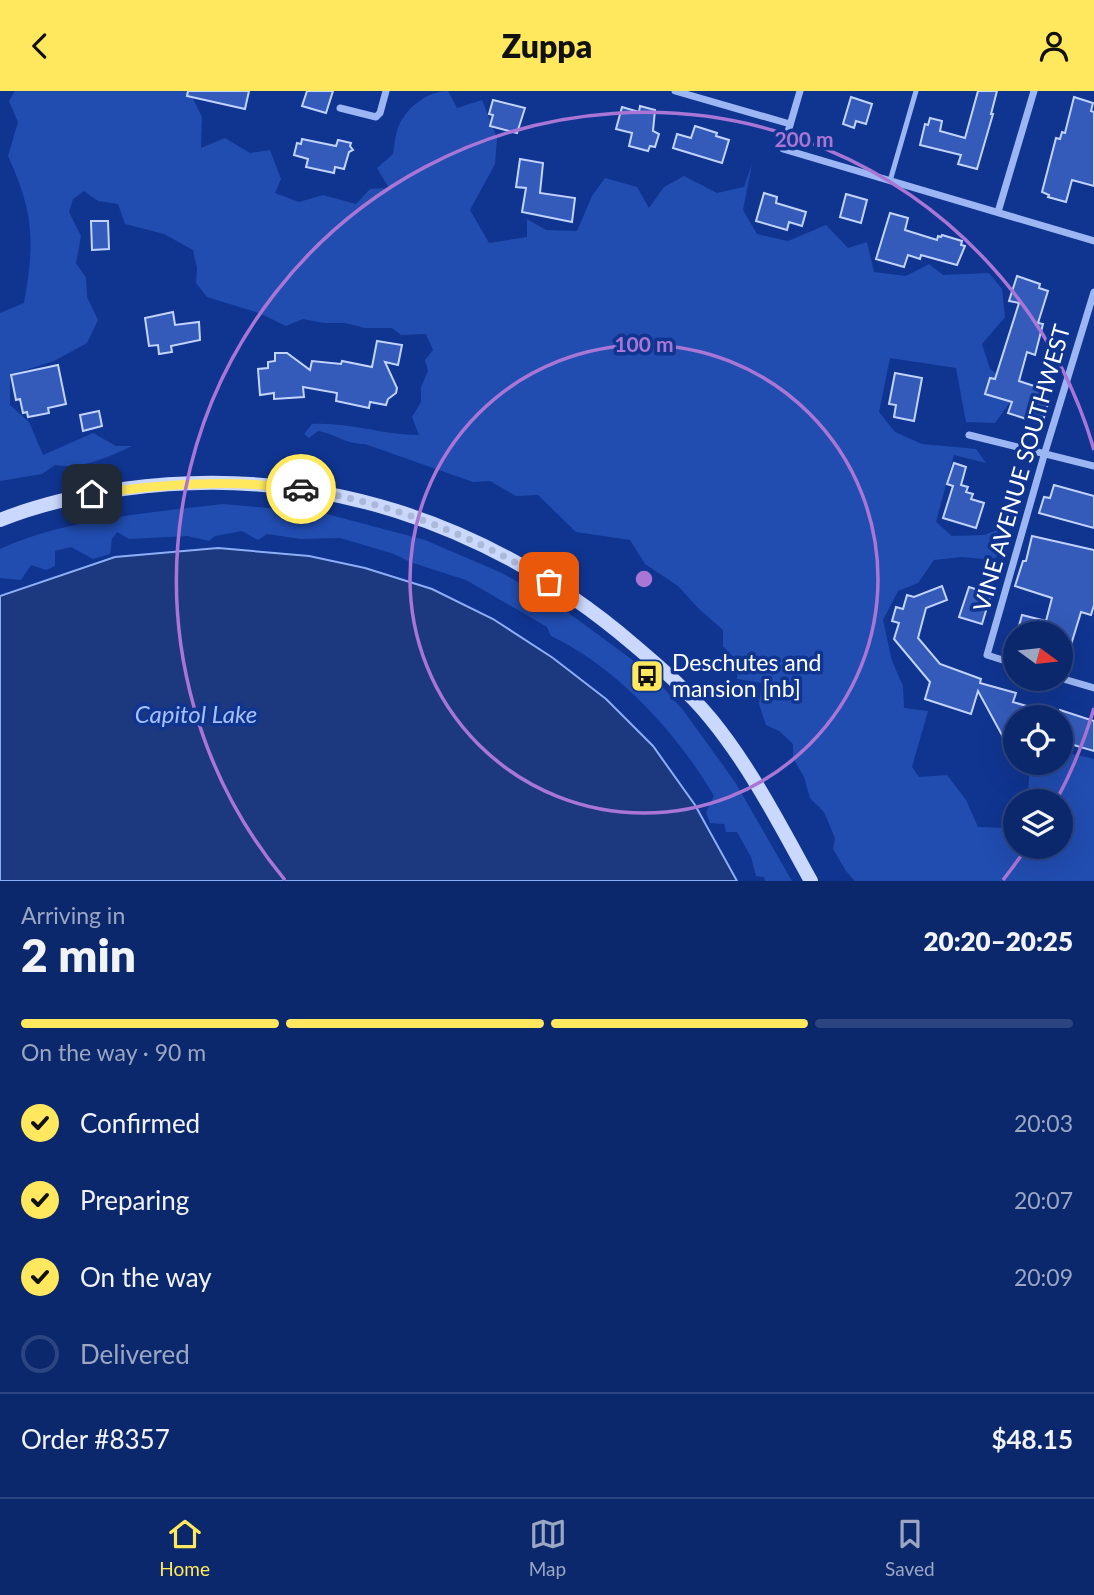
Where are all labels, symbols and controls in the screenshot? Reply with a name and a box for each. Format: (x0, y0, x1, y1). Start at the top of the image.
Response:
text: Zuppa (502, 26, 592, 65)
icon: back (21, 27, 59, 65)
icon: person (1035, 27, 1073, 65)
text: 200 m (774, 126, 834, 151)
street label: VINE AVENUE SOUTHWEST (967, 321, 1076, 614)
text: 100 m (614, 331, 674, 356)
courier (266, 454, 336, 524)
pin (62, 464, 122, 524)
icon: car (282, 470, 320, 508)
icon: home (73, 475, 111, 513)
pin (519, 552, 579, 612)
icon: bag (530, 563, 568, 601)
centre of rings (632, 567, 656, 591)
north arrow (1003, 621, 1073, 691)
map controls (1003, 621, 1073, 859)
place label: Deschutes and mansion [nb] (672, 648, 821, 702)
bus stop icon: Deschutes and mansion [nb] (628, 657, 666, 695)
water label: Capitol Lake (135, 699, 257, 728)
button: locate (1003, 705, 1073, 775)
button: layers (1003, 789, 1073, 859)
text: Arriving in (21, 901, 125, 929)
text: 20:20–20:25 (923, 925, 1073, 957)
text: 2 min (21, 927, 136, 982)
text: On the way · 90 m (21, 1038, 206, 1066)
icon: check (21, 1104, 59, 1142)
text: Confirmed (80, 1107, 200, 1139)
text: 20:03 (1014, 1109, 1073, 1137)
icon: check (21, 1181, 59, 1219)
text: Preparing (80, 1184, 189, 1216)
text: 20:07 (1014, 1186, 1073, 1214)
icon: check (21, 1258, 59, 1296)
text: On the way (80, 1261, 212, 1293)
text: 20:09 (1014, 1263, 1073, 1291)
text: Delivered (80, 1338, 190, 1370)
text: Order #8357 (21, 1423, 170, 1455)
text: $48.15 (991, 1423, 1073, 1455)
tab: Home (159, 1515, 210, 1580)
tab: Map (529, 1515, 567, 1580)
tab: Saved (885, 1515, 935, 1580)

